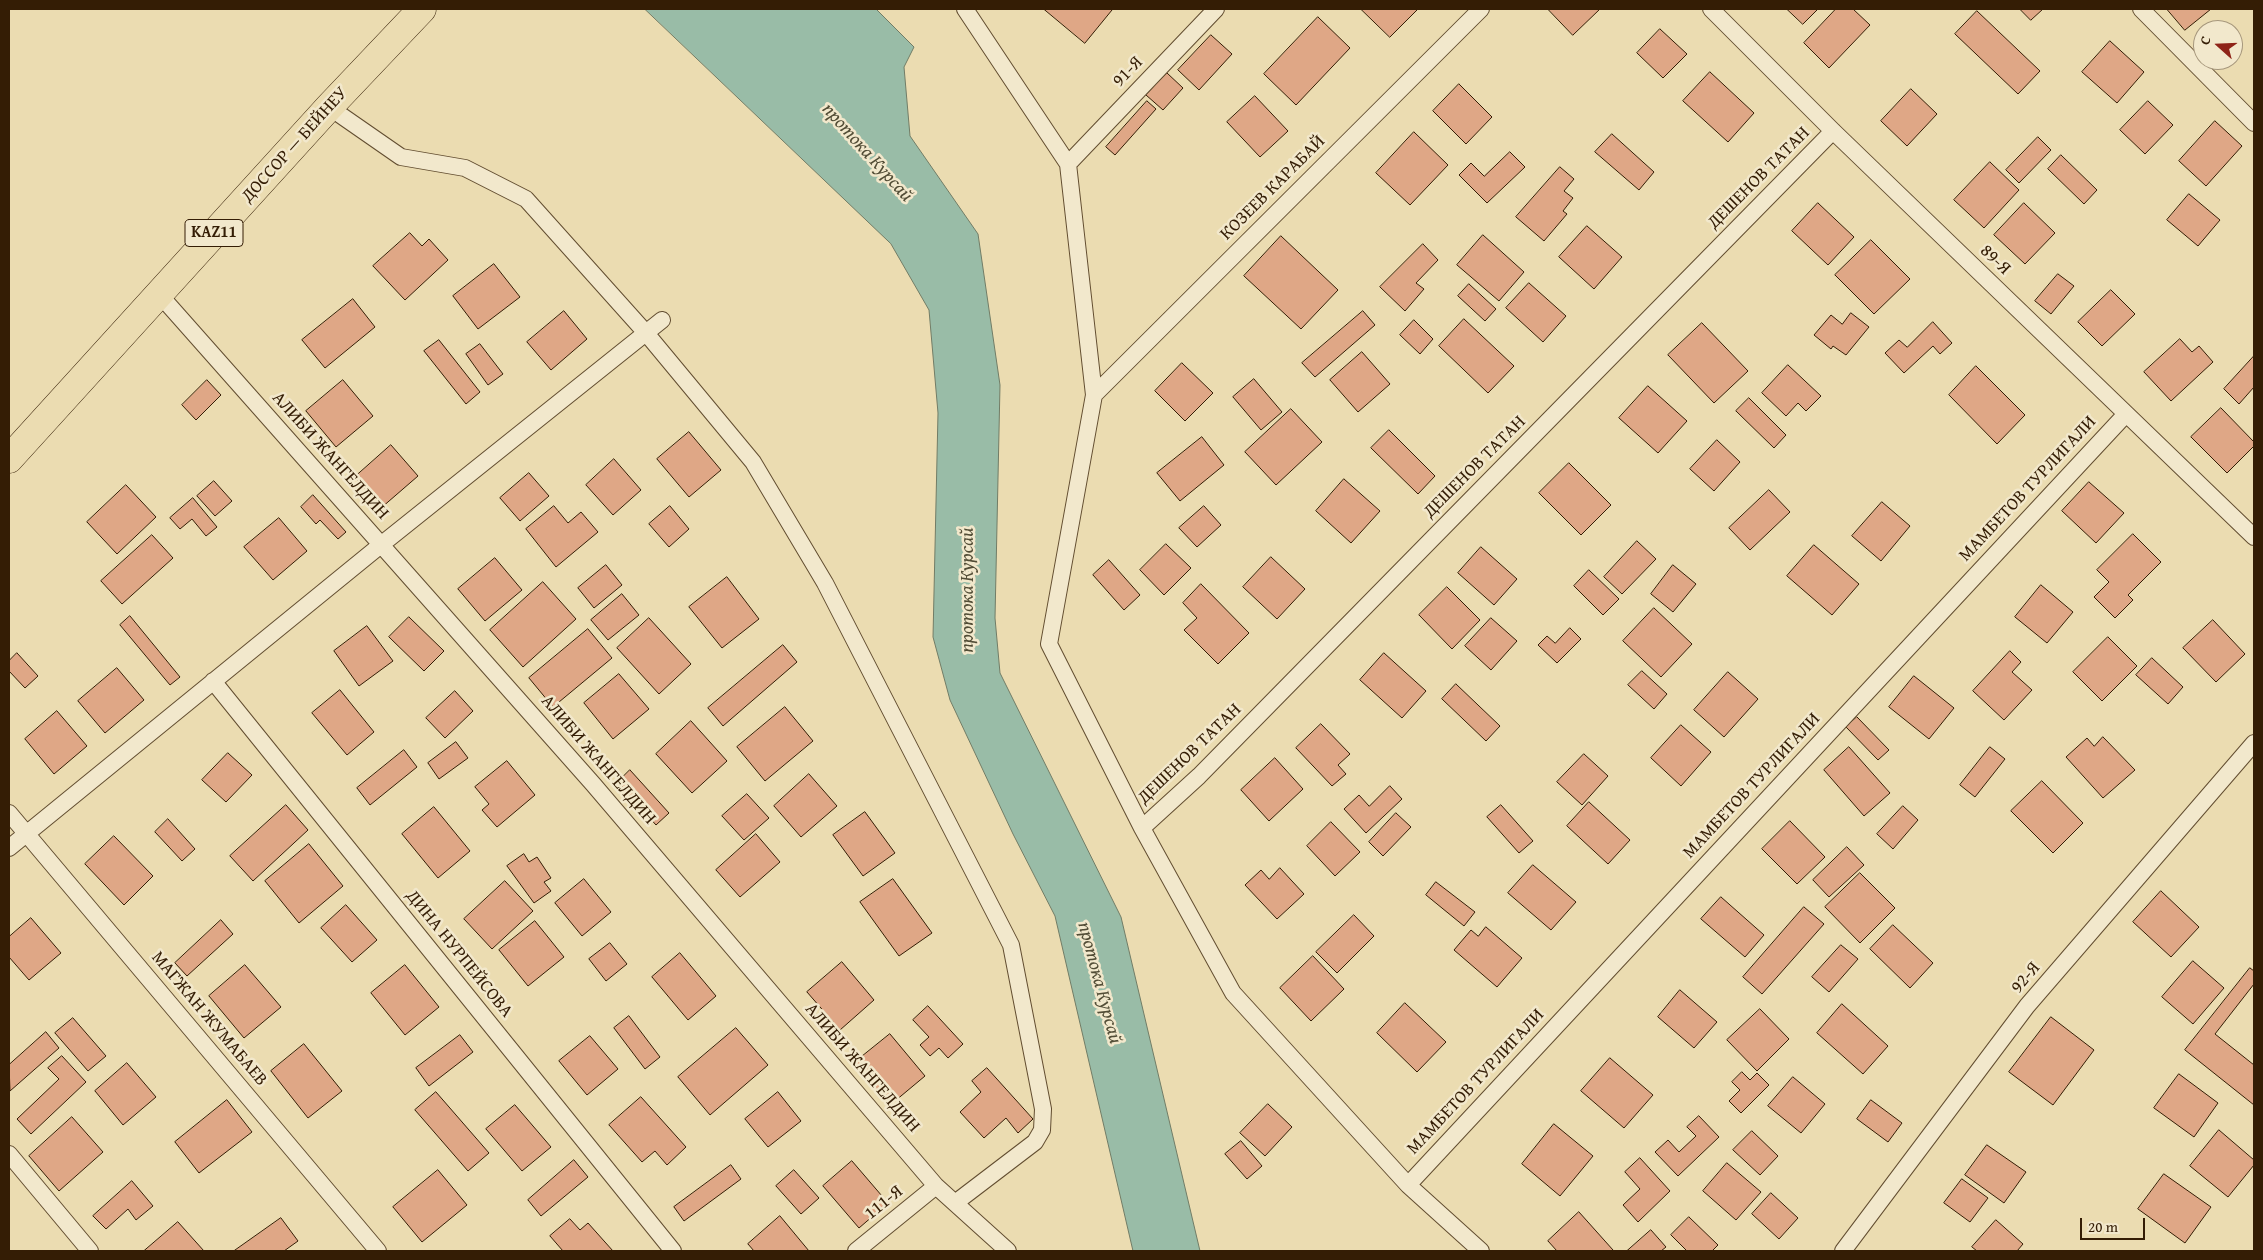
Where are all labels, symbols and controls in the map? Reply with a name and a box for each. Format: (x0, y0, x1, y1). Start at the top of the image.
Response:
north arrow (2193, 20, 2243, 70)
text: С (2194, 33, 2216, 47)
street label: 91-Я (1108, 52, 1148, 92)
street label: ДОССОР — БЕЙНЕУ (237, 83, 353, 207)
water label: протока Курсай (817, 99, 917, 207)
street label: ДЕШЕНОВ ТАТАН (1703, 122, 1815, 234)
street label: КОЗЕЕВ КАРАБАЙ (1216, 131, 1330, 245)
road number: KAZ11 (185, 220, 243, 247)
street label: 89-Я (1975, 240, 2015, 280)
street label: АЛИБИ ЖАНГЕЛДИН (267, 388, 393, 524)
street label: ДЕШЕНОВ ТАТАН (1419, 411, 1531, 523)
street label: МАМБЕТОВ ТУРЛИГАЛИ (1955, 412, 2101, 566)
water label: протока Курсай (957, 527, 979, 653)
street label: АЛИБИ ЖАНГЕЛДИН (536, 691, 660, 829)
street label: ДЕШЕНОВ ТАТАН (1134, 699, 1246, 809)
street label: МАМБЕТОВ ТУРЛИГАЛИ (1679, 709, 1825, 863)
street label: ДИНА НУРПЕЙСОВА (401, 886, 517, 1022)
water label: протока Курсай (1072, 919, 1126, 1047)
street label: МАГЖАН ЖУМАБАЕВ (146, 947, 272, 1091)
street label: 92-Я (2007, 958, 2045, 998)
street label: АЛИБИ ЖАНГЕЛДИН (800, 999, 924, 1137)
street label: МАМБЕТОВ ТУРЛИГАЛИ (1403, 1005, 1549, 1159)
street label: 111-Я (861, 1181, 907, 1225)
scale bar (2083, 1208, 2148, 1240)
text: 20 m (2088, 1216, 2118, 1237)

